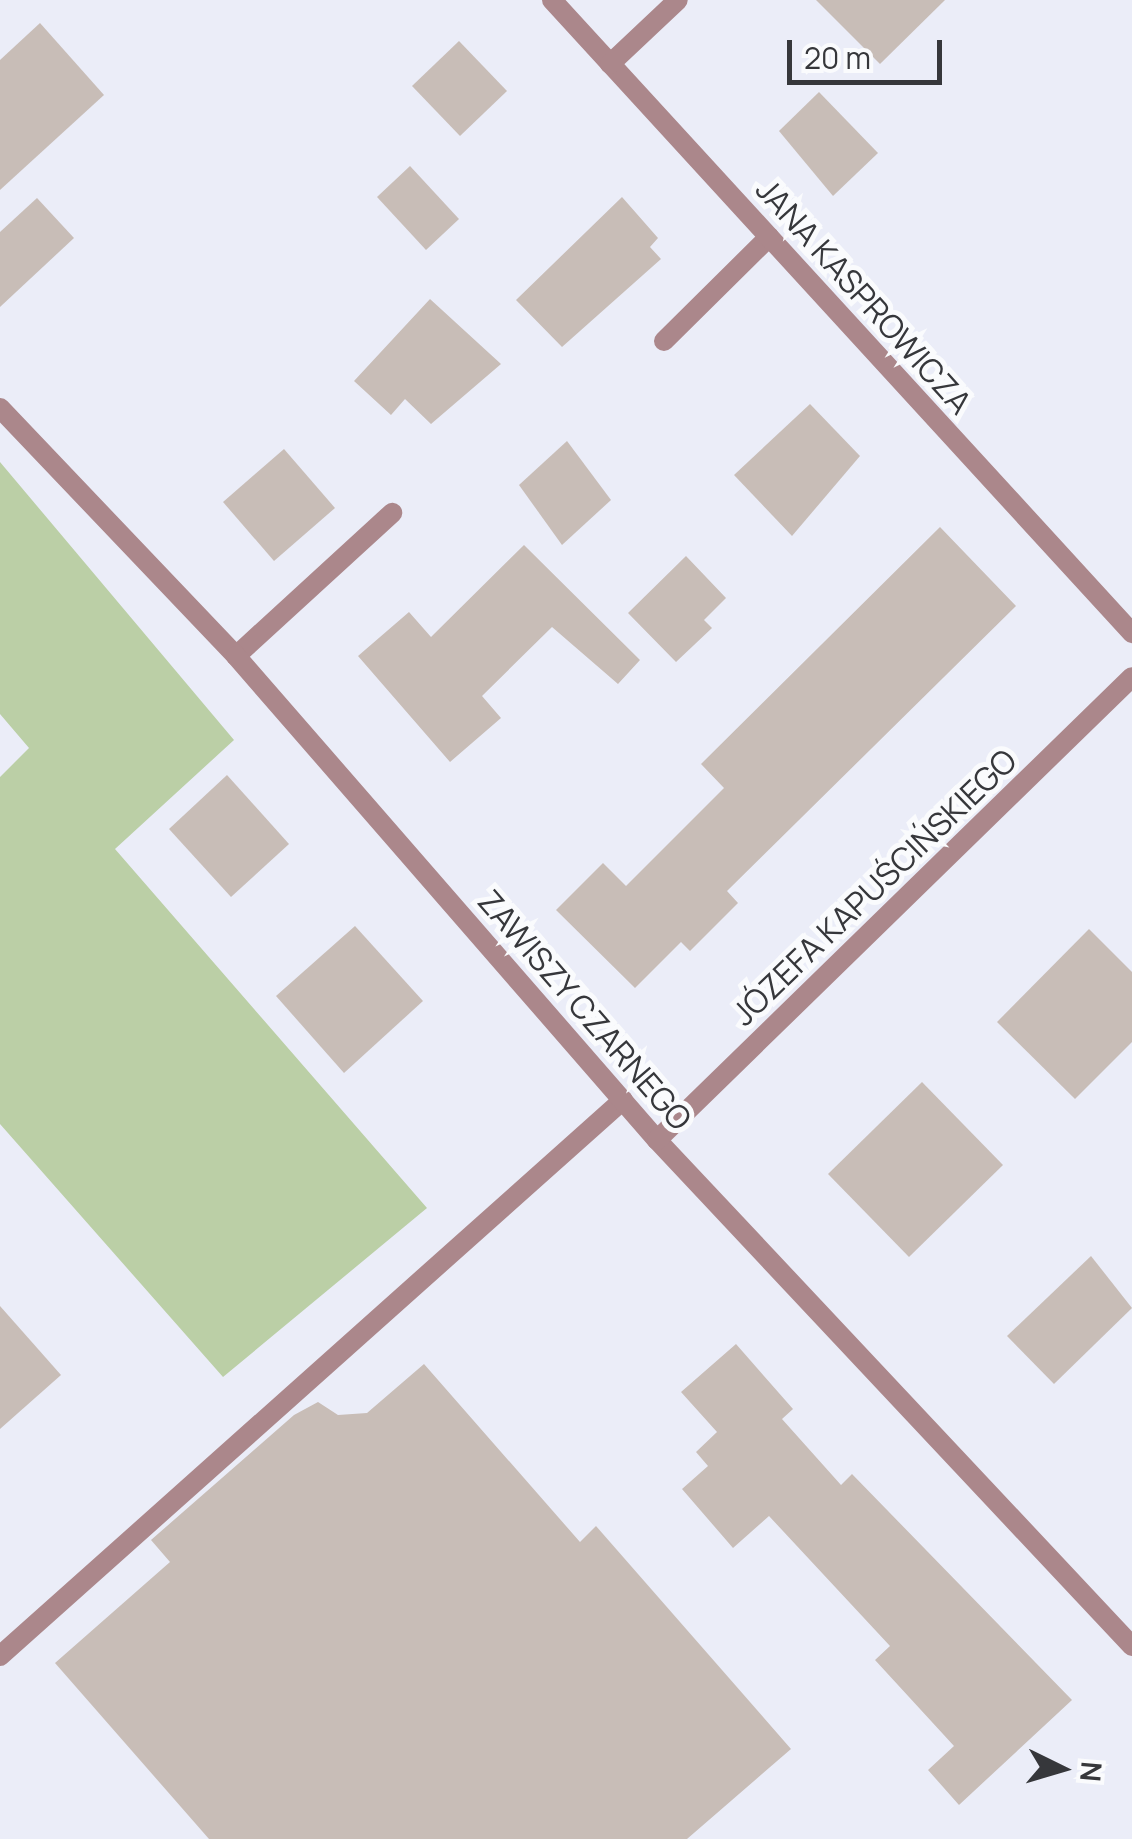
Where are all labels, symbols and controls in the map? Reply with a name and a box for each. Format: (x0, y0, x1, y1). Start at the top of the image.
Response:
scale bar (792, 20, 947, 82)
text: 20 m (804, 37, 871, 78)
street label: JANA KASPROWICZA (748, 170, 980, 422)
street label: JÓZEFA KAPUŚCIŃSKIEGO (724, 741, 1024, 1033)
street label: ZAWISZY CZARNEGO (470, 882, 700, 1138)
north arrow (1012, 1719, 1112, 1819)
text: N (1072, 1760, 1112, 1783)

